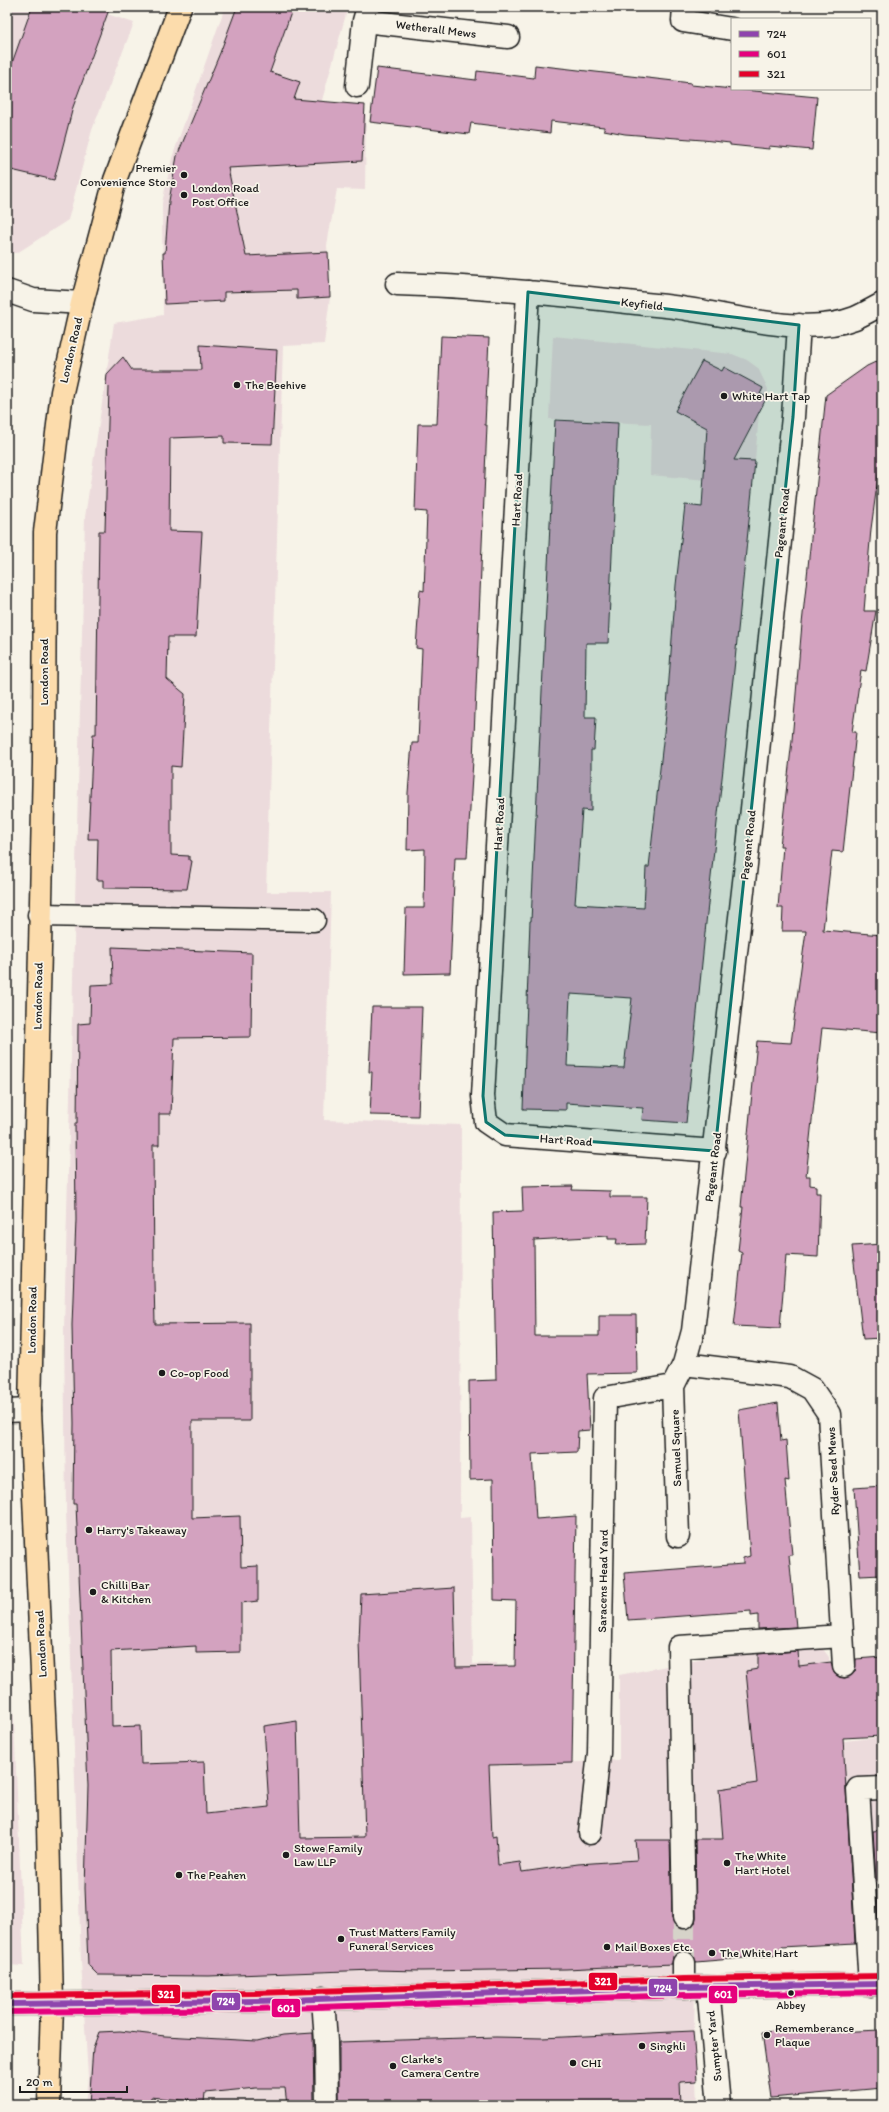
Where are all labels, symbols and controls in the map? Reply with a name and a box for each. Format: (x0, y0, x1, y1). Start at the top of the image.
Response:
street label: Wetherall Mews (395, 17, 477, 41)
legend (731, 18, 871, 90)
text: 724 (767, 27, 786, 41)
text: 601 (767, 47, 787, 61)
text: 321 (767, 67, 786, 81)
place label: Premier Convenience Store (80, 161, 176, 189)
marker: Premier Convenience Store (179, 170, 189, 180)
place label: London Road Post Office (192, 181, 260, 209)
marker: London Road Post Office (179, 190, 189, 200)
street label: Keyfield (620, 295, 664, 313)
street label: London Road (57, 315, 85, 384)
place label: The Beehive (245, 378, 306, 392)
marker: The Beehive (232, 380, 242, 390)
place label: White Hart Tap (732, 389, 810, 403)
marker: White Hart Tap (719, 391, 729, 401)
street label: Hart Road (509, 473, 525, 527)
street label: Pageant Road (771, 487, 793, 559)
street label: London Road (37, 638, 51, 706)
street label: Hart Road (491, 797, 507, 851)
street label: Pageant Road (737, 809, 759, 881)
street label: London Road (30, 962, 46, 1030)
street label: Hart Road (539, 1131, 593, 1149)
street label: Pageant Road (702, 1131, 724, 1203)
street label: London Road (24, 1286, 40, 1354)
place label: Co-op Food (170, 1366, 229, 1380)
marker: Co-op Food (157, 1368, 167, 1378)
street label: Samuel Square (668, 1409, 684, 1487)
street label: Ryder Seed Mews (824, 1426, 842, 1516)
place label: Harry's Takeaway (97, 1523, 187, 1537)
marker: Harry's Takeaway (84, 1525, 94, 1535)
street label: Saracens Head Yard (595, 1529, 611, 1633)
place label: Chilli Bar & Kitchen (101, 1578, 151, 1606)
marker: Chilli Bar & Kitchen (88, 1587, 98, 1597)
street label: London Road (32, 1610, 50, 1678)
place label: Stowe Family Law LLP (294, 1841, 363, 1869)
place label: The White Hart Hotel (735, 1849, 790, 1877)
marker: Stowe Family Law LLP (281, 1850, 291, 1860)
marker: The White Hart Hotel (722, 1858, 732, 1868)
place label: The Peahen (187, 1868, 246, 1882)
marker: The Peahen (174, 1870, 184, 1880)
place label: Trust Matters Family Funeral Services (349, 1925, 456, 1953)
marker: Trust Matters Family Funeral Services (336, 1934, 346, 1944)
place label: Mail Boxes Etc. (615, 1940, 693, 1954)
marker: Mail Boxes Etc. (602, 1942, 612, 1952)
place label: The White Hart (720, 1946, 798, 1960)
marker: The White Hart (707, 1948, 717, 1958)
line badge: 321 (588, 1972, 618, 1991)
text: 321 (595, 1975, 612, 1988)
line badge: 724 (648, 1978, 678, 1997)
text: 724 (653, 1982, 672, 1995)
line badge: 321 (151, 1984, 181, 2004)
line badge: 601 (708, 1985, 738, 2004)
text: 321 (158, 1988, 175, 2001)
text: 601 (714, 1988, 733, 2001)
marker: Abbey (786, 1988, 796, 1998)
line badge: 724 (211, 1992, 241, 2011)
text: 724 (216, 1995, 235, 2008)
line badge: 601 (271, 1998, 301, 2018)
place label: Abbey (777, 1999, 806, 2012)
text: 601 (277, 2002, 296, 2015)
street label: Sumpter Yard (703, 2009, 725, 2082)
place label: Rememberance Plaque (775, 2021, 854, 2049)
marker: Rememberance Plaque (762, 2030, 772, 2040)
place label: Singhli (650, 2039, 686, 2053)
marker: Singhli (637, 2041, 647, 2051)
place label: Clarke's Camera Centre (401, 2052, 479, 2080)
place label: CHI (581, 2056, 602, 2070)
marker: CHI (568, 2058, 578, 2068)
marker: Clarke's Camera Centre (388, 2061, 398, 2071)
scale bar (20, 2068, 127, 2094)
text: 20 m (26, 2075, 53, 2089)

